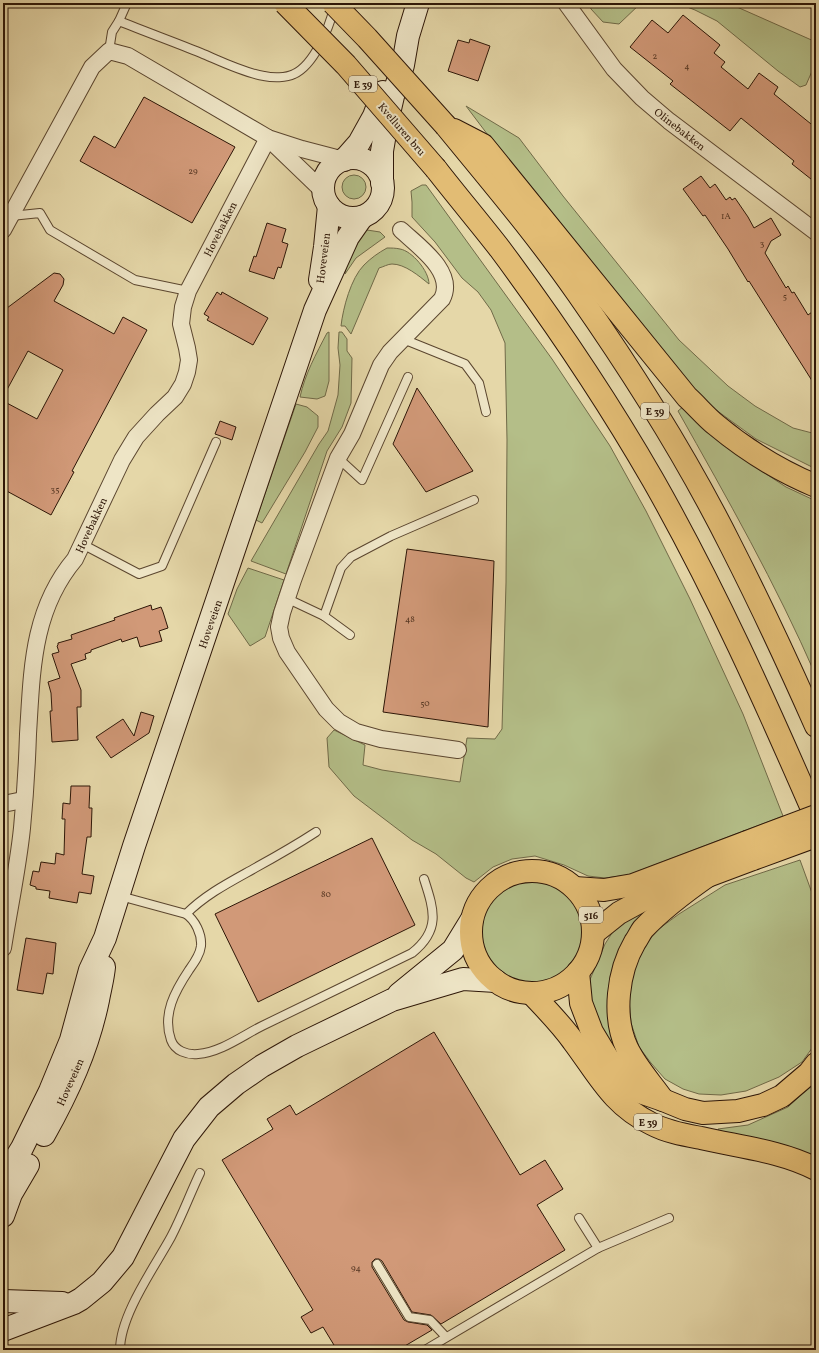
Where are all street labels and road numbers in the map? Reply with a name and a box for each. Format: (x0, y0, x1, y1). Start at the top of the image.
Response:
road number: E 39 (349, 76, 377, 92)
street label: Kvelluren bru (374, 100, 428, 160)
street label: Olinebakken (650, 105, 708, 155)
street label: Hovebakken (201, 199, 242, 260)
street label: Hoveveien (314, 232, 335, 284)
road number: E 39 (641, 403, 669, 419)
street label: Hovebakken (73, 495, 112, 556)
street label: Hoveveien (196, 598, 227, 651)
road number: 516 (579, 907, 603, 923)
street label: Hoveveien (54, 1056, 89, 1109)
road number: E 39 (634, 1114, 662, 1130)

